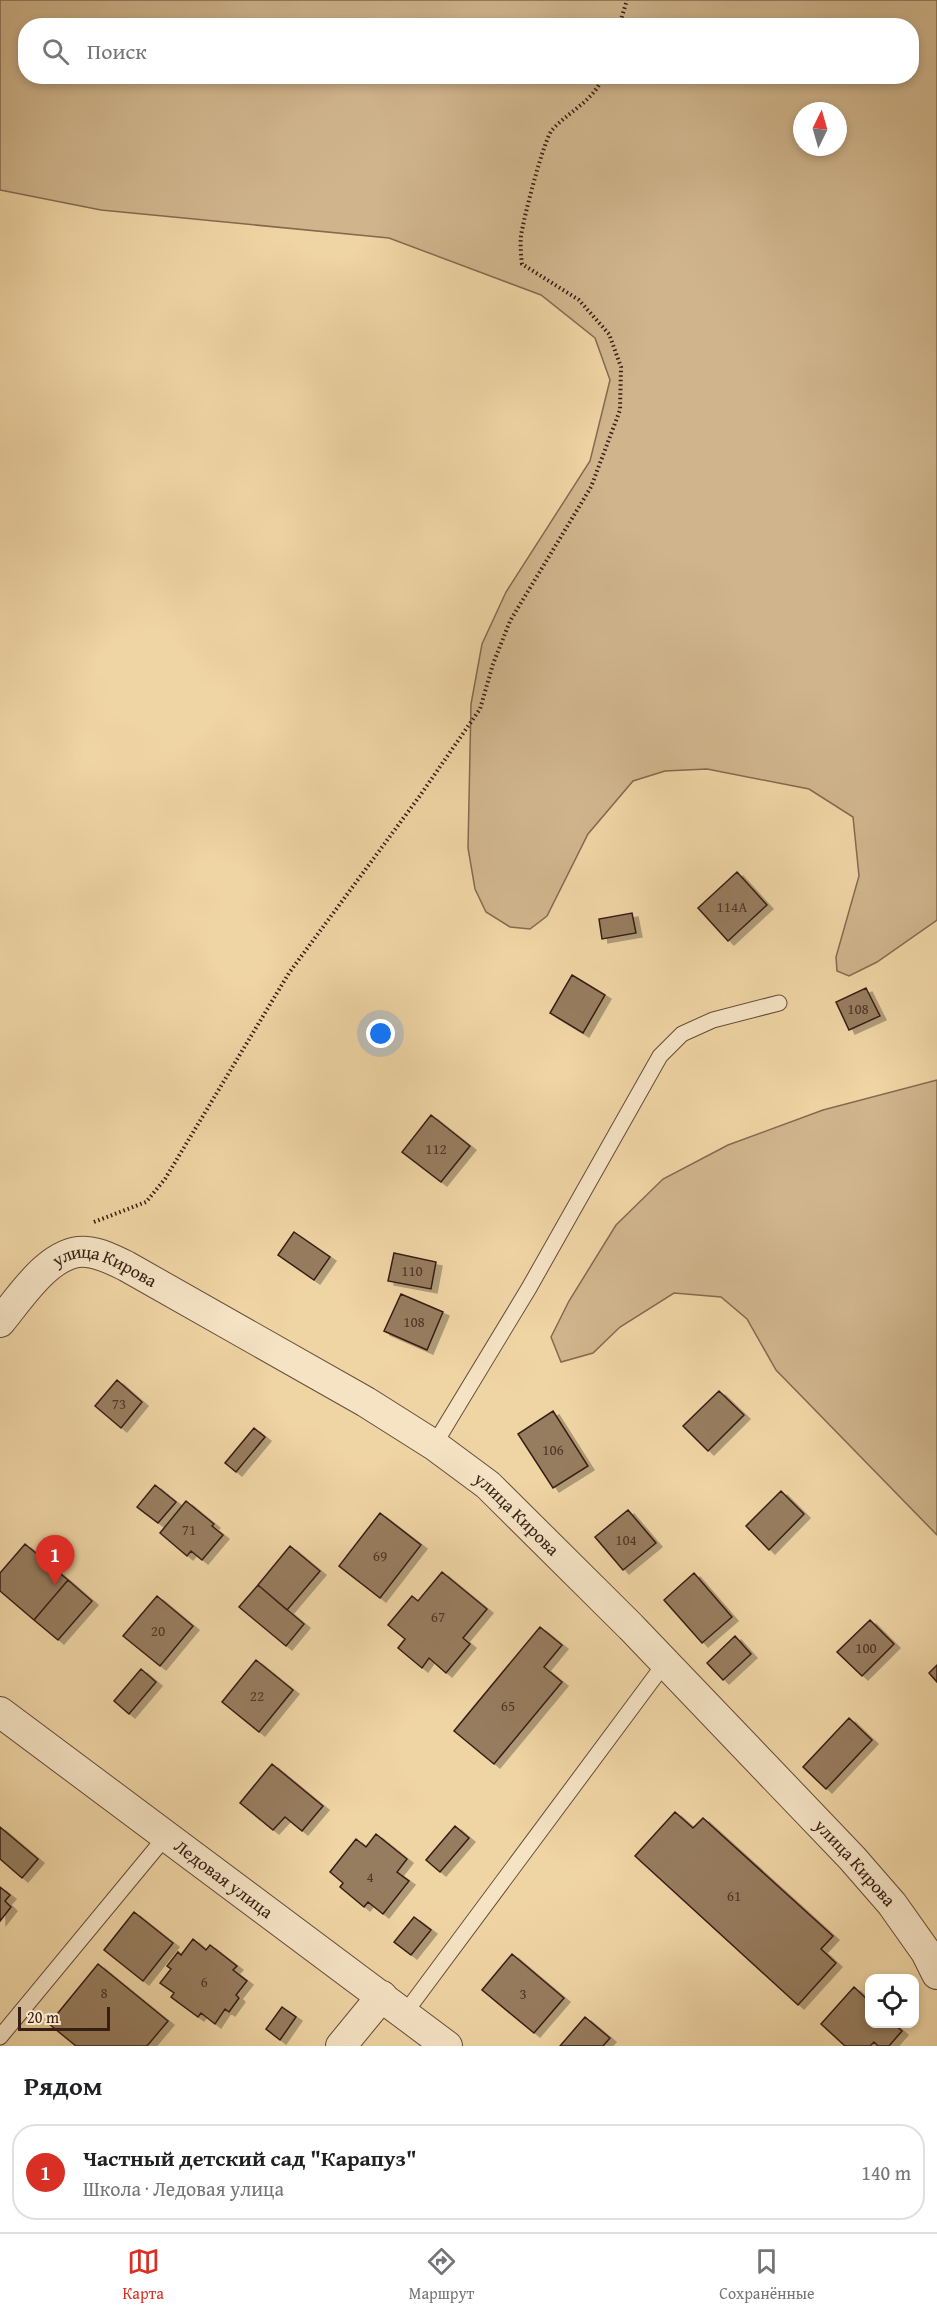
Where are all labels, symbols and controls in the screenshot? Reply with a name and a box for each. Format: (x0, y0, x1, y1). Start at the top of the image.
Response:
search box (18, 18, 919, 84)
icon: search (39, 35, 72, 68)
text: Поиск (87, 35, 147, 67)
north arrow (793, 102, 847, 156)
house number: 114А (717, 896, 747, 917)
house number: 108 (847, 998, 869, 1019)
your location (366, 1019, 395, 1048)
house number: 112 (425, 1138, 447, 1159)
street label: улица Кирова (46, 1238, 162, 1294)
house number: 110 (401, 1260, 423, 1281)
house number: 108 (403, 1311, 425, 1332)
house number: 73 (112, 1393, 126, 1414)
house number: 106 (542, 1439, 564, 1460)
street label: улица Кирова (468, 1464, 566, 1562)
house number: 71 (182, 1519, 196, 1540)
house number: 104 (615, 1529, 637, 1550)
pin: 1 (36, 1536, 74, 1585)
house number: 69 (373, 1545, 387, 1566)
house number: 67 (431, 1606, 445, 1627)
house number: 20 (151, 1620, 165, 1641)
house number: 100 (855, 1637, 877, 1658)
house number: 22 (250, 1685, 264, 1706)
house number: 65 (501, 1695, 515, 1716)
street label: улица Кирова (807, 1812, 903, 1913)
street label: Ледовая улица (168, 1832, 279, 1925)
house number: 4 (366, 1866, 374, 1887)
house number: 61 (727, 1885, 741, 1906)
house number: 6 (200, 1971, 208, 1992)
map controls (865, 1974, 919, 2028)
button: locate (865, 1974, 919, 2028)
house number: 8 (100, 1982, 108, 2003)
house number: 3 (519, 1983, 527, 2004)
scale bar (18, 2004, 110, 2032)
text: 20 m (27, 2005, 59, 2029)
text: Рядом (24, 2066, 102, 2105)
text: Частный детский сад "Карапуз" (83, 2142, 417, 2174)
text: 1 (40, 2158, 51, 2187)
text: 140 m (861, 2158, 911, 2187)
text: Школа · Ледовая улица (83, 2174, 284, 2203)
tab: Карта (122, 2245, 164, 2305)
tab: Маршрут (409, 2245, 474, 2305)
tab: Сохранённые (719, 2245, 815, 2305)

